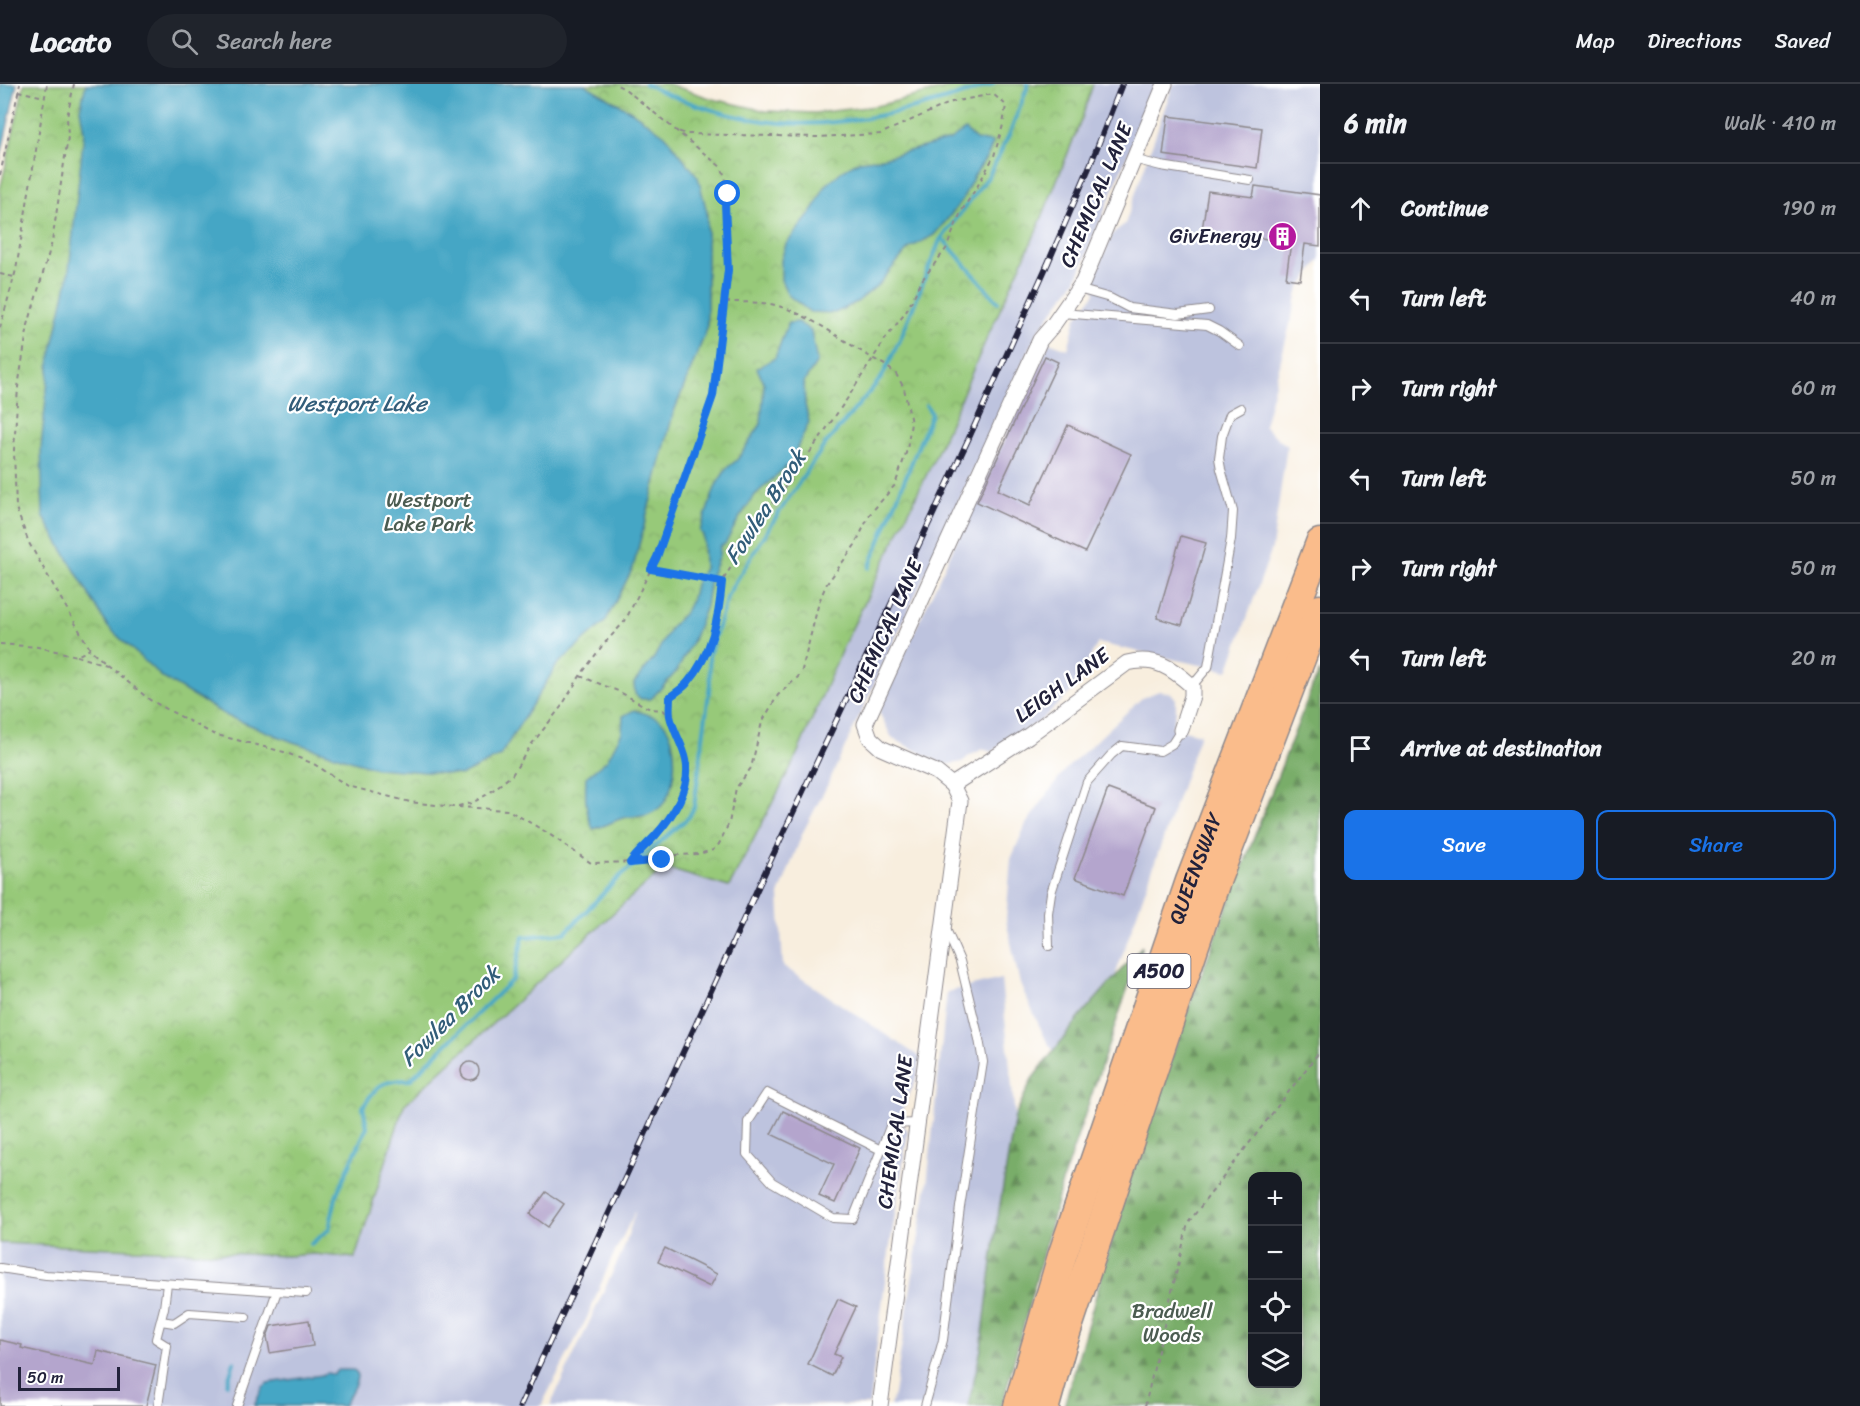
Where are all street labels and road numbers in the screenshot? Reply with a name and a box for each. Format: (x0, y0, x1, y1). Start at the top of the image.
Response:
street label: CHEMICAL LANE (1048, 115, 1144, 274)
street label: CHEMICAL LANE (836, 551, 934, 709)
street label: LEIGH LANE (1006, 636, 1119, 733)
street label: QUEENSWAY (1157, 806, 1234, 930)
road number: A500 (1128, 954, 1190, 988)
street label: CHEMICAL LANE (865, 1051, 925, 1211)

